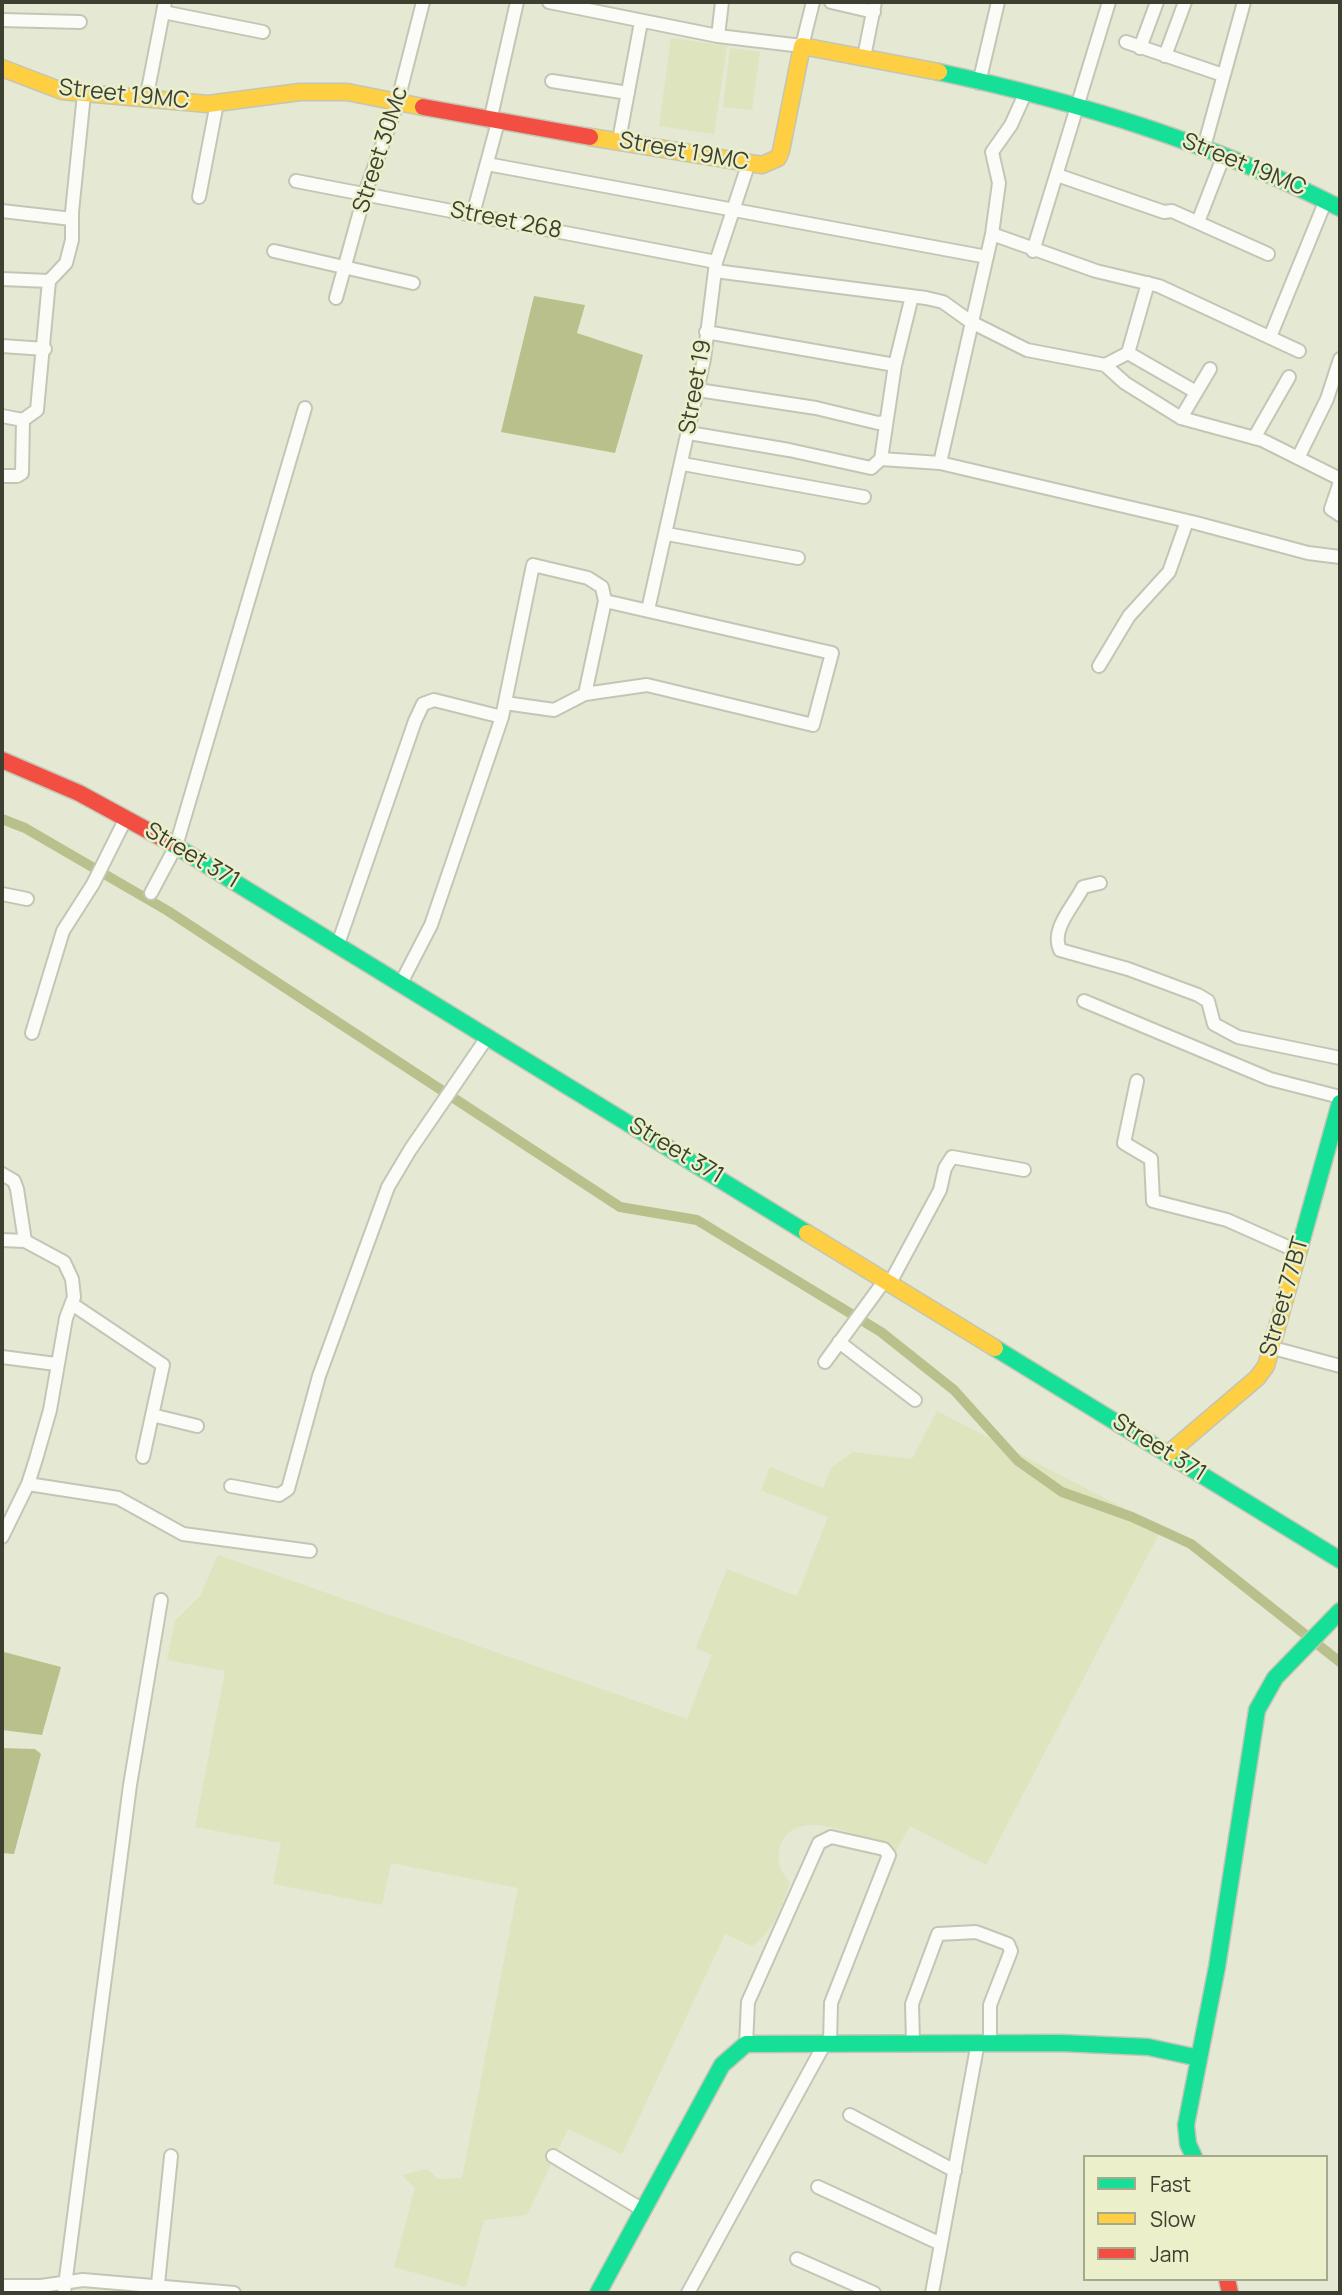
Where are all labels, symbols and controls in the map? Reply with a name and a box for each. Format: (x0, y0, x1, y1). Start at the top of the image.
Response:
street label: Street 19MC (57, 74, 191, 116)
street label: Street 30Mc (348, 83, 414, 217)
street label: Street 19MC (617, 127, 751, 177)
street label: Street 19MC (1178, 128, 1310, 202)
street label: Street 268 (448, 197, 564, 245)
street label: Street 19 (674, 338, 718, 436)
street label: Street 371 (140, 817, 244, 895)
street label: Street 371 (624, 1112, 728, 1190)
street label: Street 77BT (1255, 1234, 1315, 1360)
street label: Street 371 (1107, 1408, 1211, 1488)
legend (1083, 2155, 1328, 2281)
text: Fast (1150, 2170, 1191, 2198)
text: Slow (1150, 2205, 1196, 2233)
text: Jam (1150, 2240, 1189, 2268)

